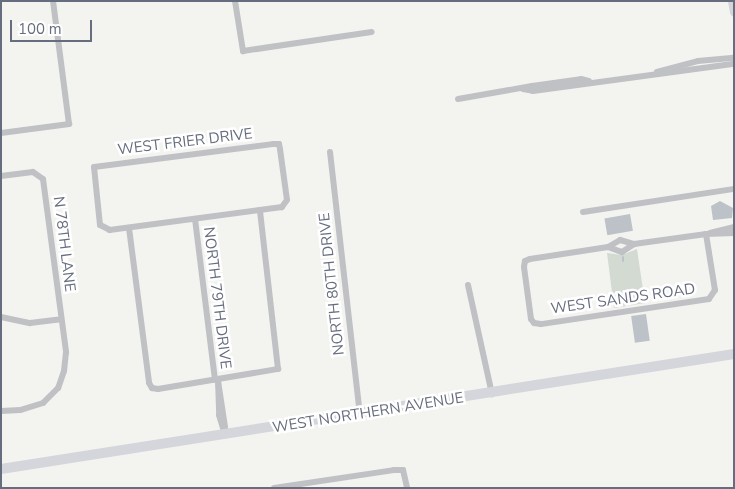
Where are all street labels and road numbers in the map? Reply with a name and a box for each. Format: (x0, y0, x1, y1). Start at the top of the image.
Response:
street label: WEST FRIER DRIVE (117, 125, 253, 159)
street label: N 78TH LANE (49, 195, 79, 293)
street label: NORTH 80TH DRIVE (316, 212, 348, 356)
street label: NORTH 79TH DRIVE (199, 226, 235, 370)
street label: WEST SANDS ROAD (550, 280, 696, 318)
street label: WEST NORTHERN AVENUE (271, 389, 465, 437)

